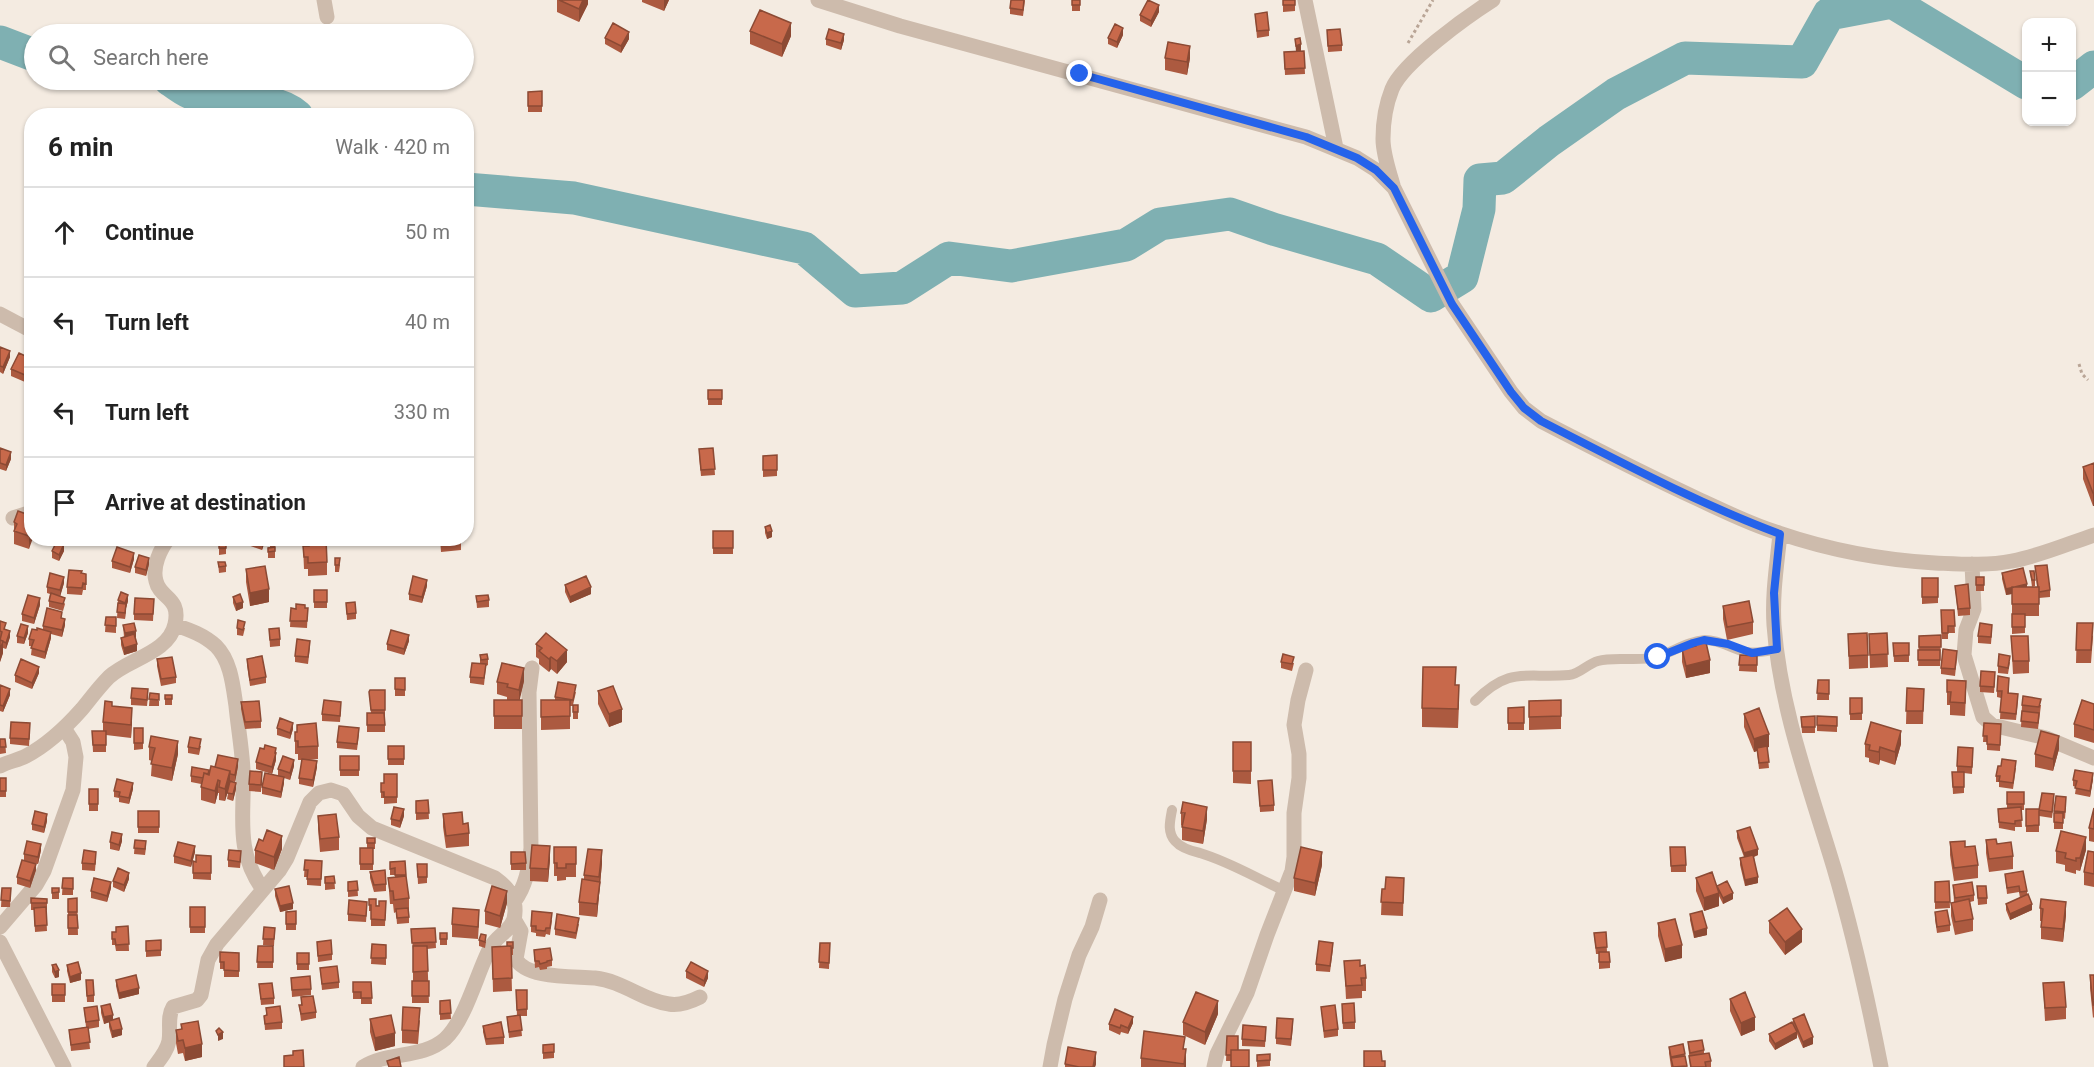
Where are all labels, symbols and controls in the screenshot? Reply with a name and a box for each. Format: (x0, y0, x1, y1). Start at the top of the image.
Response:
map controls (2022, 18, 2076, 126)
button: + (2022, 18, 2076, 72)
search box (24, 24, 474, 90)
icon: search (45, 41, 78, 74)
text: Search here (93, 45, 209, 70)
route end (1066, 60, 1092, 86)
button: − (2022, 72, 2076, 126)
text: 6 min (48, 132, 113, 162)
text: Walk · 420 m (335, 135, 450, 159)
icon: ahead (48, 216, 81, 249)
text: Continue (105, 220, 194, 245)
text: 50 m (405, 220, 450, 244)
icon: left (48, 306, 81, 339)
text: Turn left (105, 310, 189, 335)
text: 40 m (405, 310, 450, 334)
icon: left (48, 396, 81, 429)
text: Turn left (105, 400, 189, 425)
text: 330 m (394, 400, 450, 424)
icon: arrive (48, 486, 81, 519)
text: Arrive at destination (105, 490, 306, 515)
route start (1644, 643, 1670, 669)

